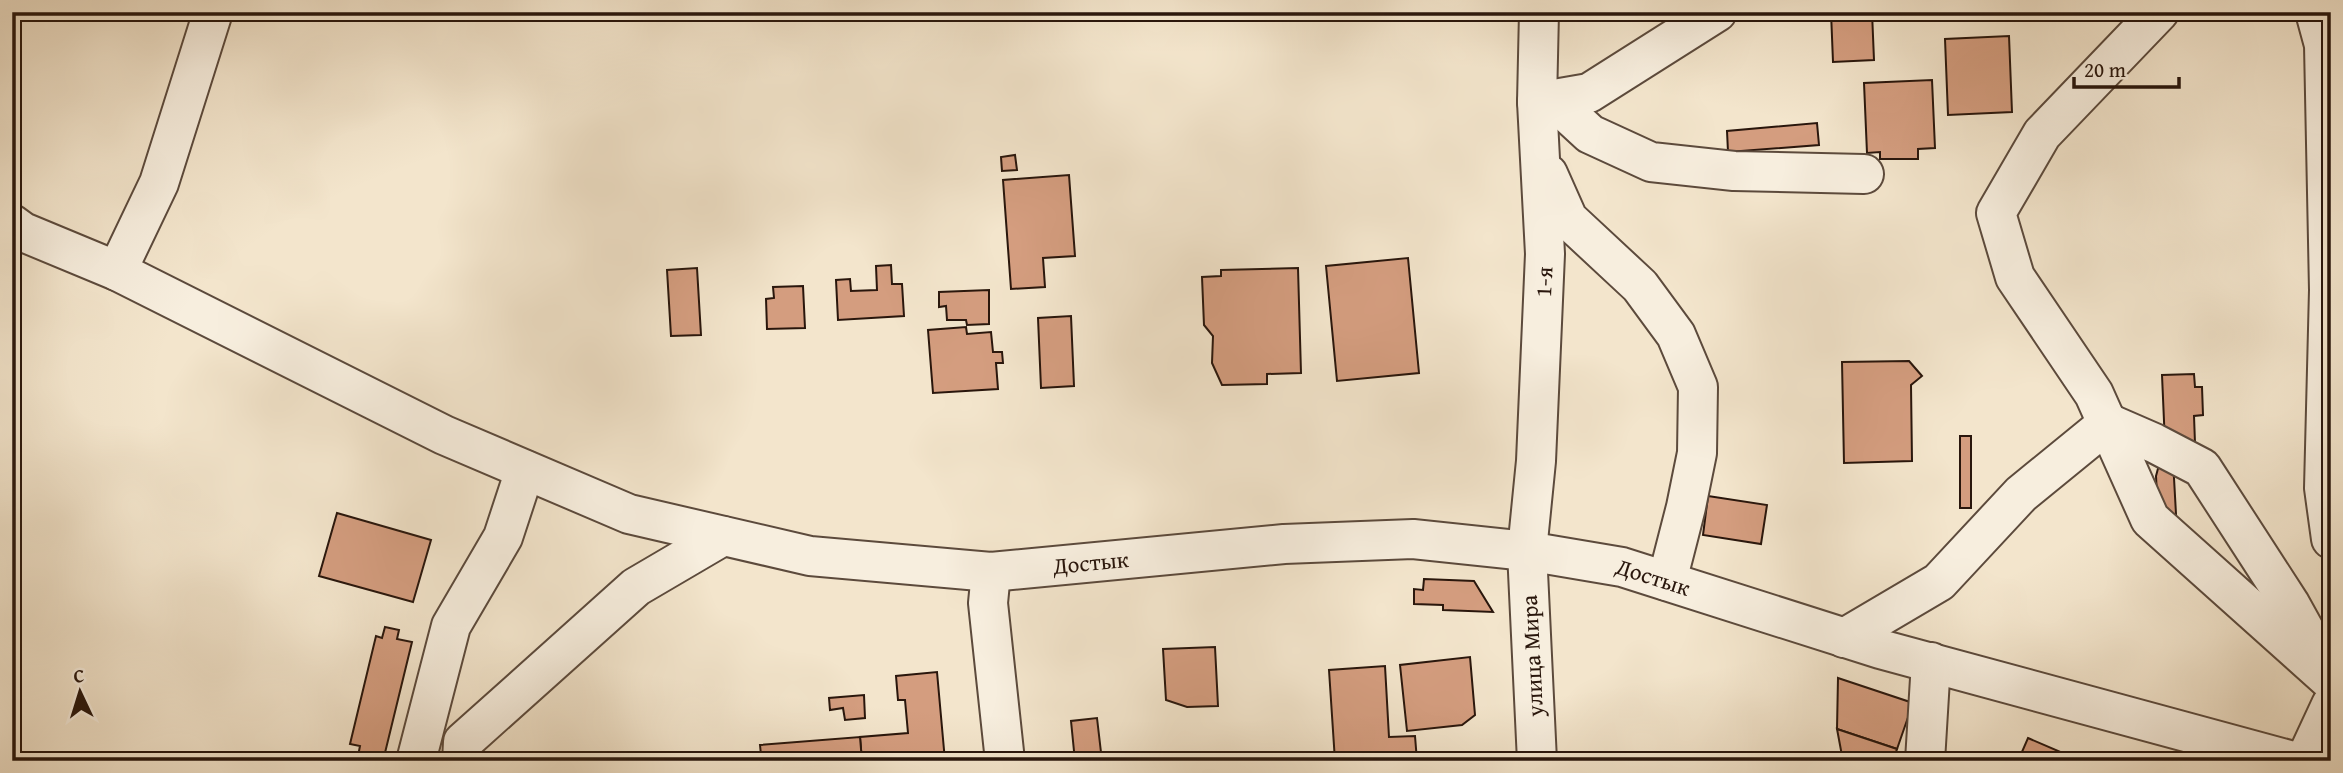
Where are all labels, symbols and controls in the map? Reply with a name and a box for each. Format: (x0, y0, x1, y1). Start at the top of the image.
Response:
scale bar (2074, 46, 2178, 90)
text: 20 m (2084, 54, 2126, 85)
street label: 1-я (1526, 265, 1560, 298)
street label: Достык (1050, 542, 1130, 582)
street label: Достык (1611, 549, 1695, 604)
street label: улица Мира (1512, 594, 1551, 719)
north arrow (46, 658, 116, 728)
text: С (72, 661, 85, 689)

